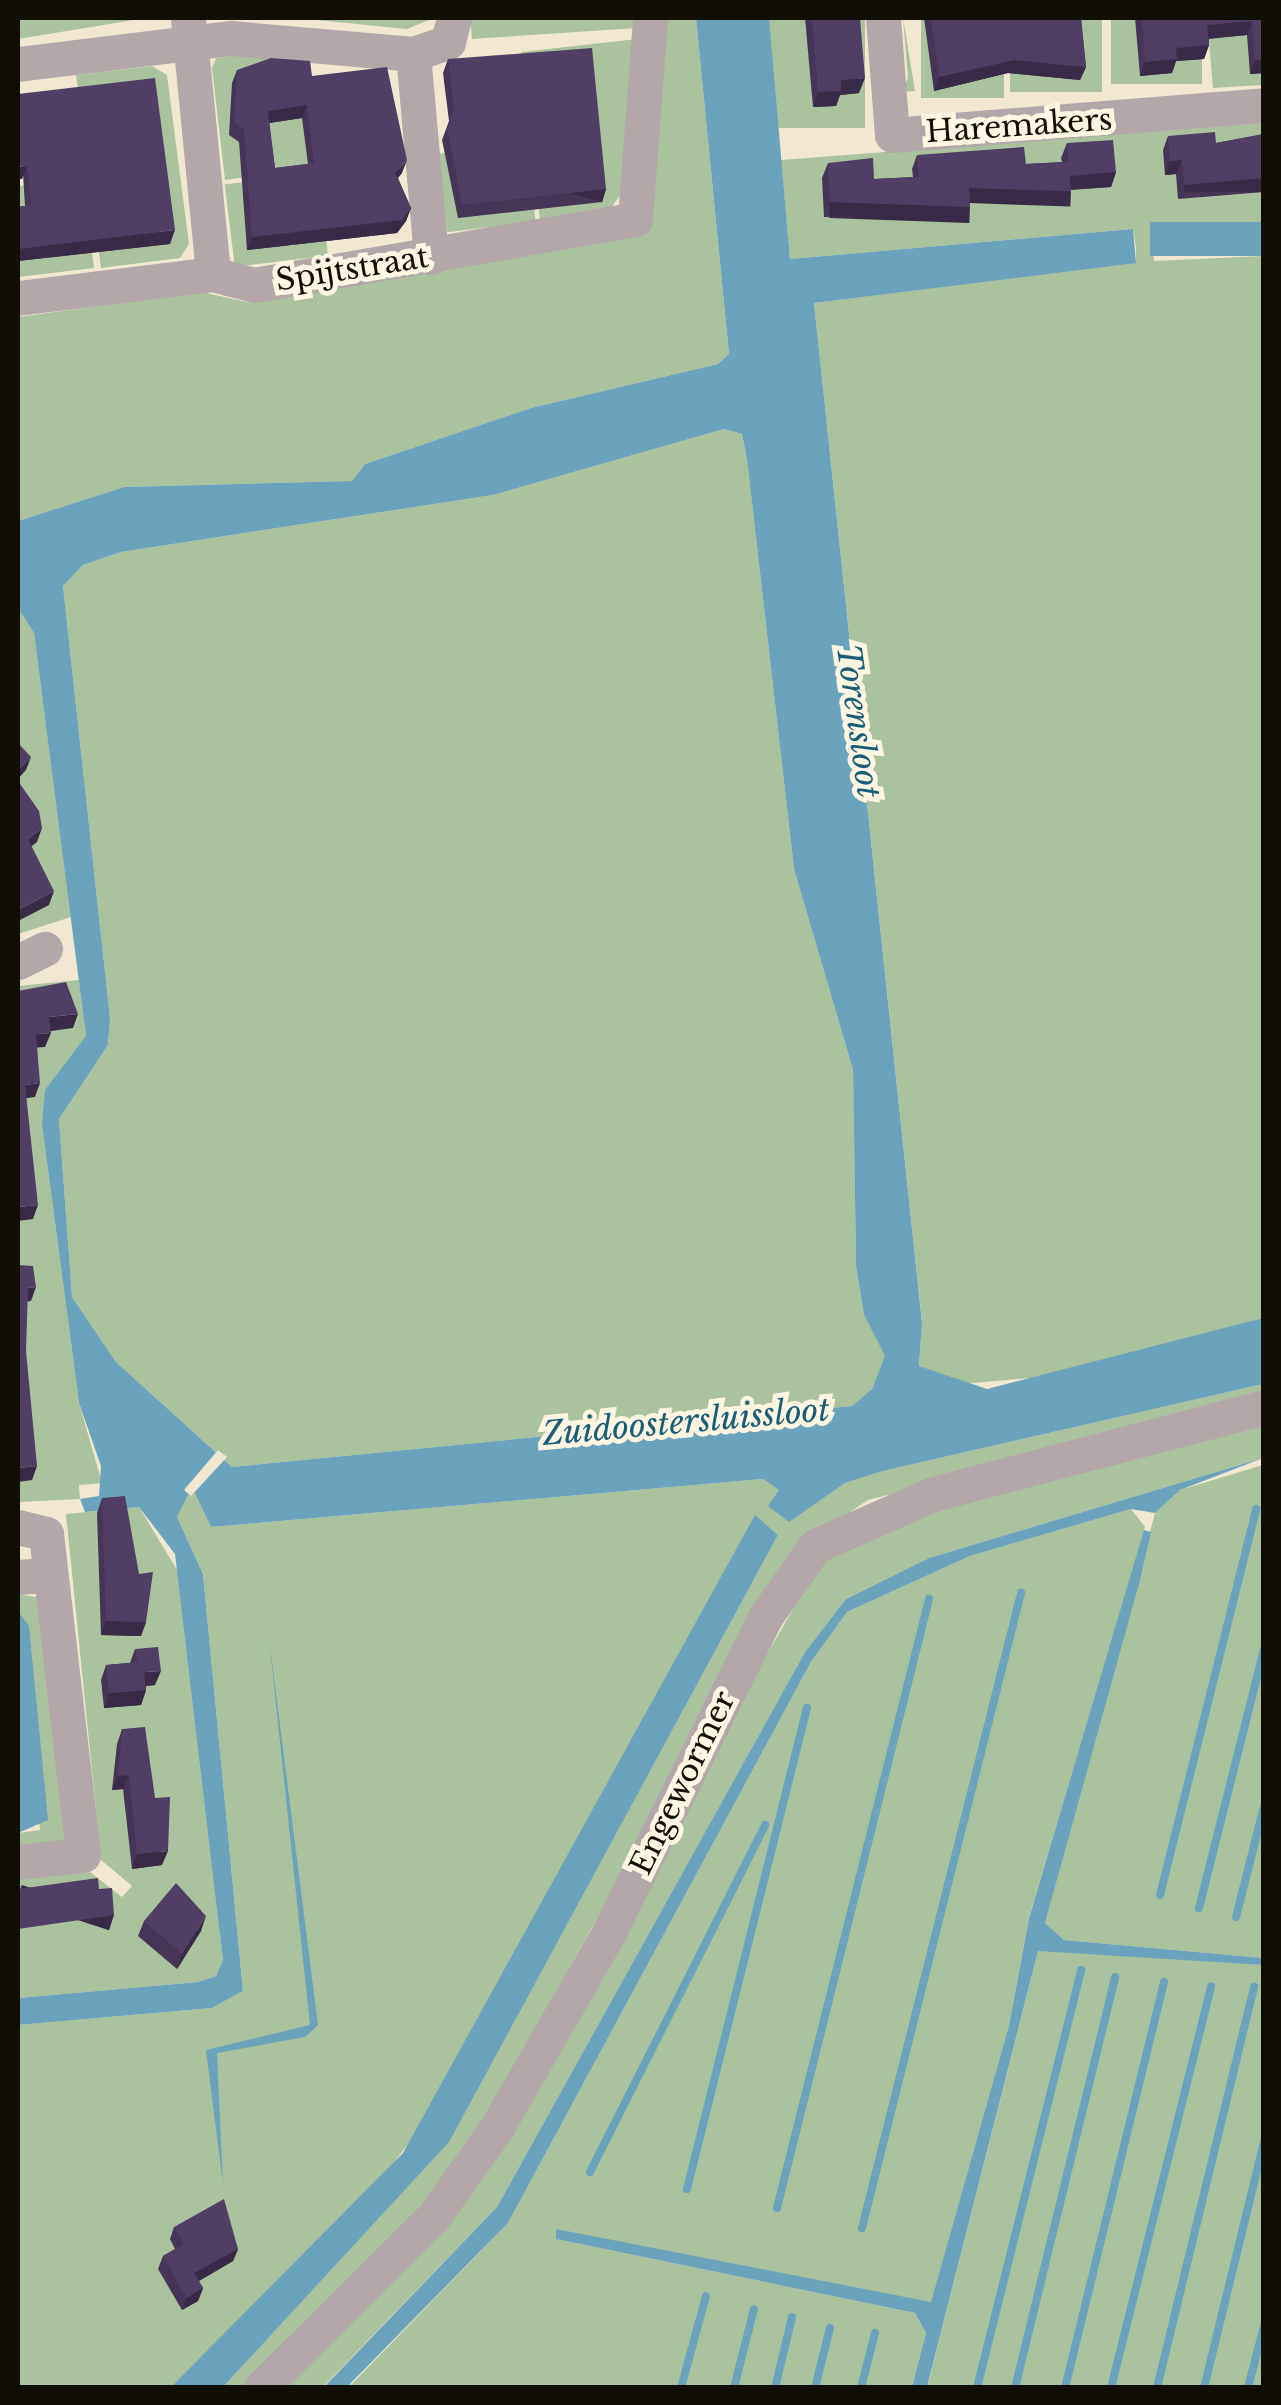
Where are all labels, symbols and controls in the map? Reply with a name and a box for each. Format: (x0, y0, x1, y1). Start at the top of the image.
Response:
street label: Haremakers (925, 102, 1113, 150)
street label: Spijtstraat (273, 239, 431, 299)
water label: Torensloot (828, 642, 888, 800)
water label: Zuidoostersluissloot (541, 1390, 831, 1454)
street label: Engewormer (623, 1685, 743, 1881)

